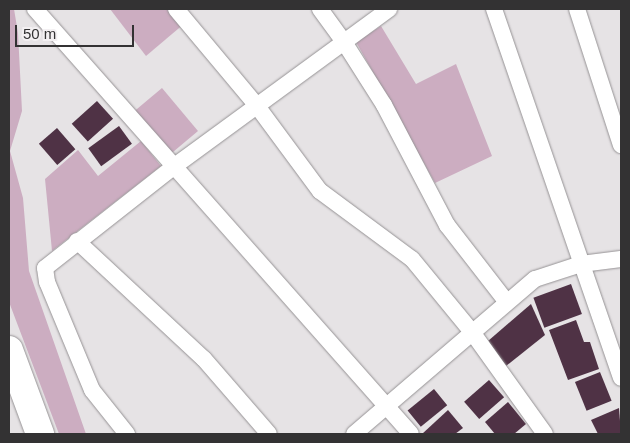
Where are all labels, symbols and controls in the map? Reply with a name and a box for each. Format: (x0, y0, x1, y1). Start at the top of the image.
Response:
scale bar (18, 15, 136, 47)
text: 50 m (23, 25, 56, 42)

